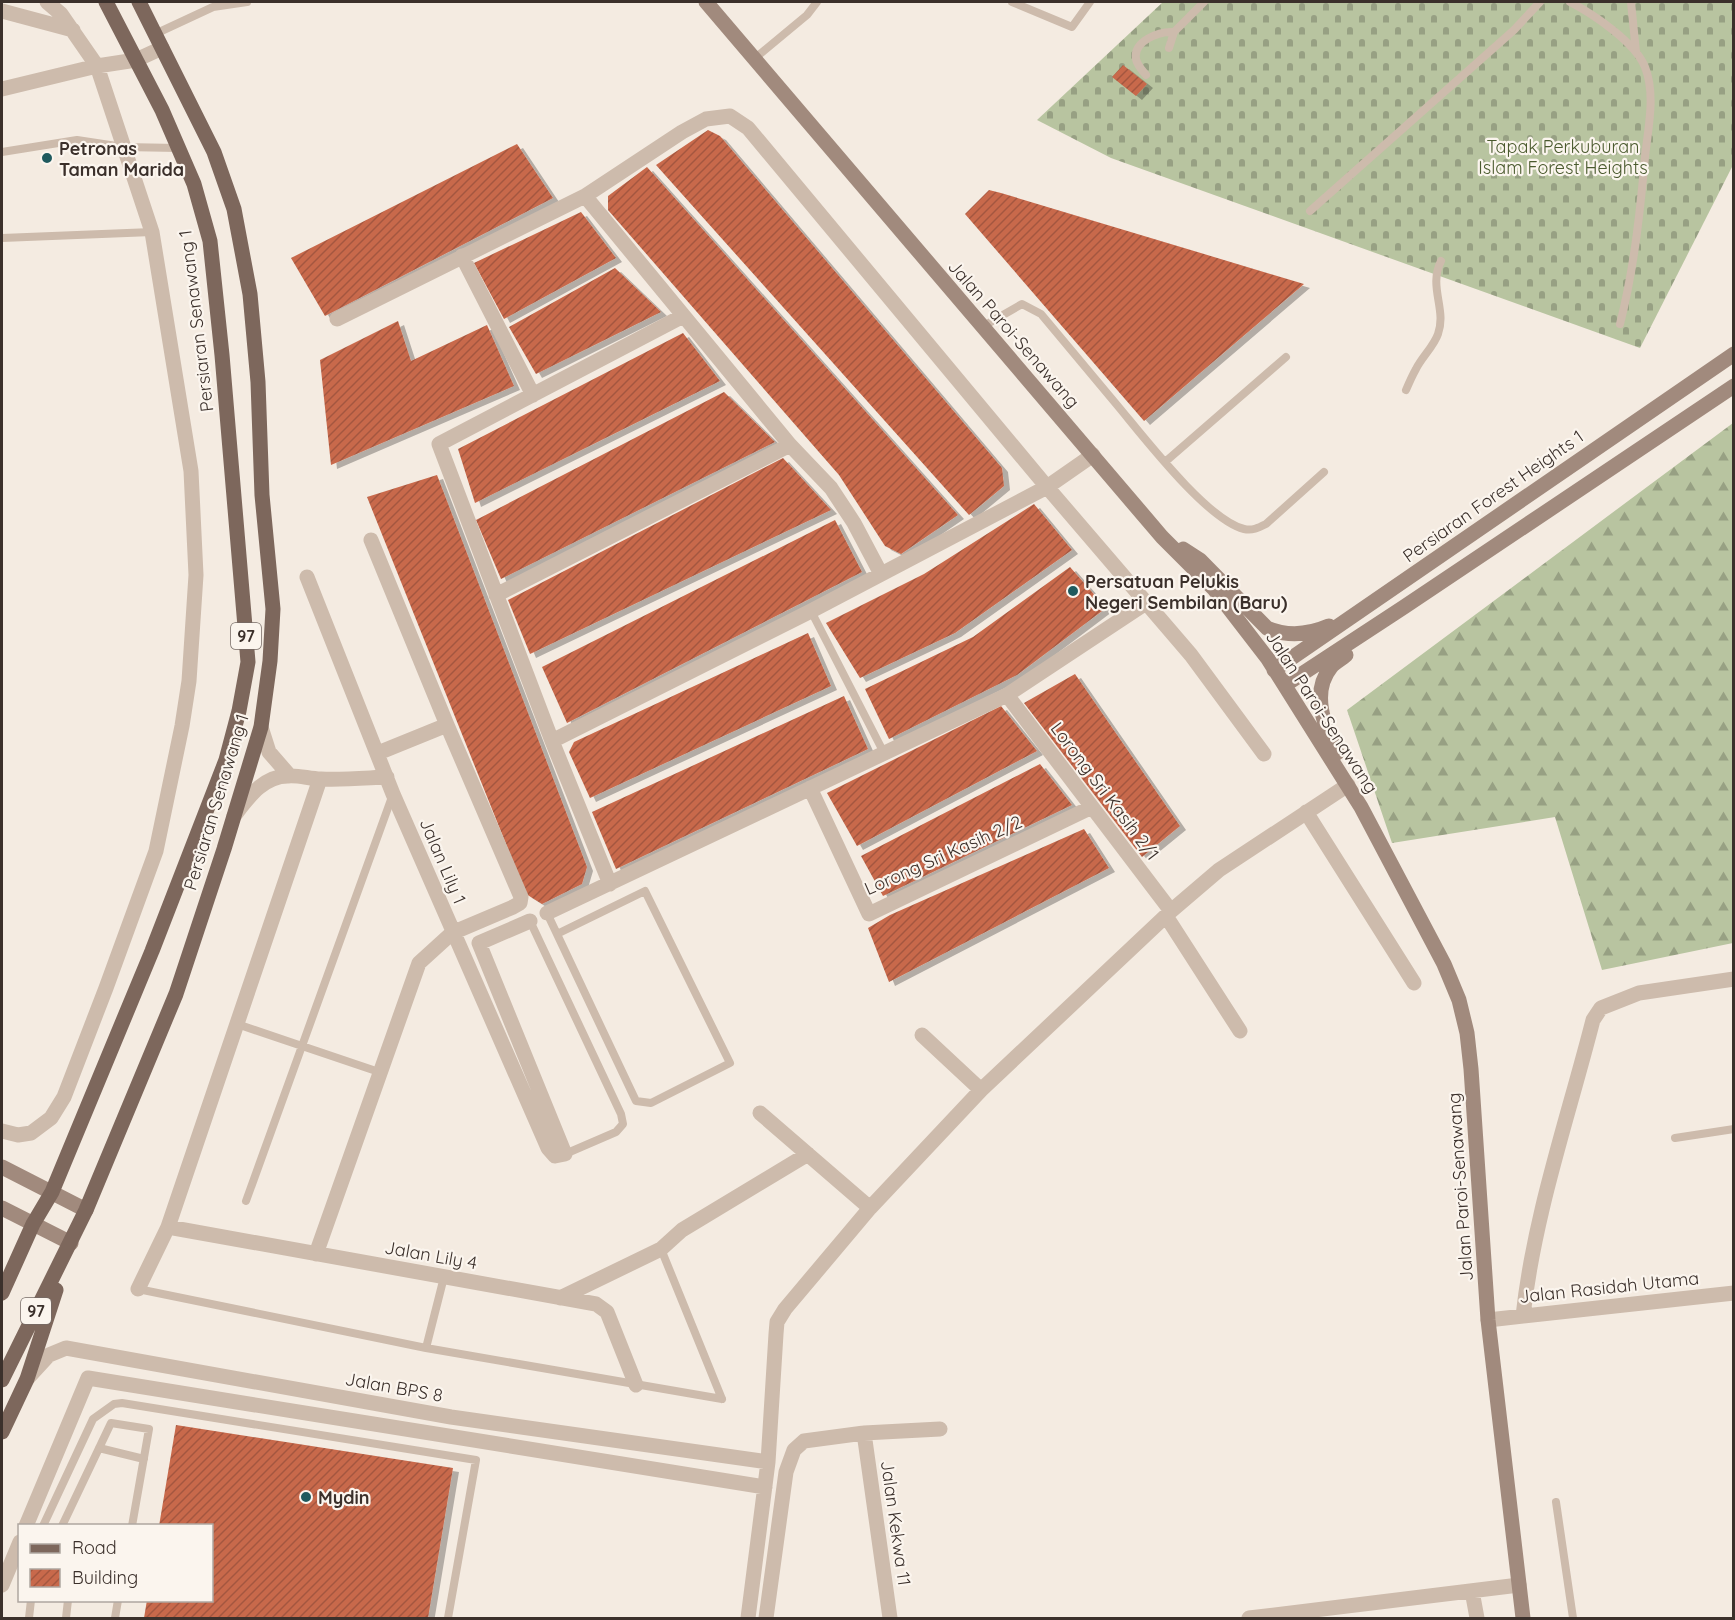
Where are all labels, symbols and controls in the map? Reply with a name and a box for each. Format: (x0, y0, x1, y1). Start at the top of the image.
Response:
park label: Tapak Perkuburan Islam Forest Heights (1478, 135, 1648, 179)
place label: Petronas Taman Marida (59, 137, 184, 181)
marker: Petronas Taman Marida (40, 151, 54, 165)
street label: Persiaran Senawang 1 (173, 229, 219, 413)
street label: Jalan Paroi-Senawang (943, 255, 1085, 413)
street label: Persiaran Forest Heights 1 (1398, 425, 1588, 567)
place label: Persatuan Pelukis Negeri Sembilan (Baru) (1085, 570, 1287, 614)
marker: Persatuan Pelukis Negeri Sembilan (Baru) (1066, 584, 1080, 598)
road number: 97 (231, 623, 261, 649)
street label: Jalan Paroi-Senawang (1261, 626, 1383, 798)
street label: Persiaran Senawang 1 (178, 711, 254, 893)
street label: Lorong Sri Kasih 2/1 (1046, 717, 1164, 865)
street label: Lorong Sri Kasih 2/2 (861, 810, 1025, 900)
street label: Jalan Lily 1 (415, 815, 471, 907)
street label: Jalan Paroi-Senawang (1442, 1092, 1478, 1282)
street label: Jalan Lily 4 (383, 1236, 479, 1274)
street label: Jalan Rasidah Utama (1518, 1266, 1700, 1308)
road number: 97 (21, 1298, 51, 1324)
street label: Jalan BPS 8 (343, 1367, 445, 1407)
street label: Jalan Kekwa 11 (876, 1459, 916, 1587)
place label: Mydin (318, 1486, 370, 1509)
marker: Mydin (299, 1490, 313, 1504)
legend (18, 1524, 213, 1602)
text: Road (72, 1536, 117, 1559)
text: Building (72, 1566, 138, 1589)

